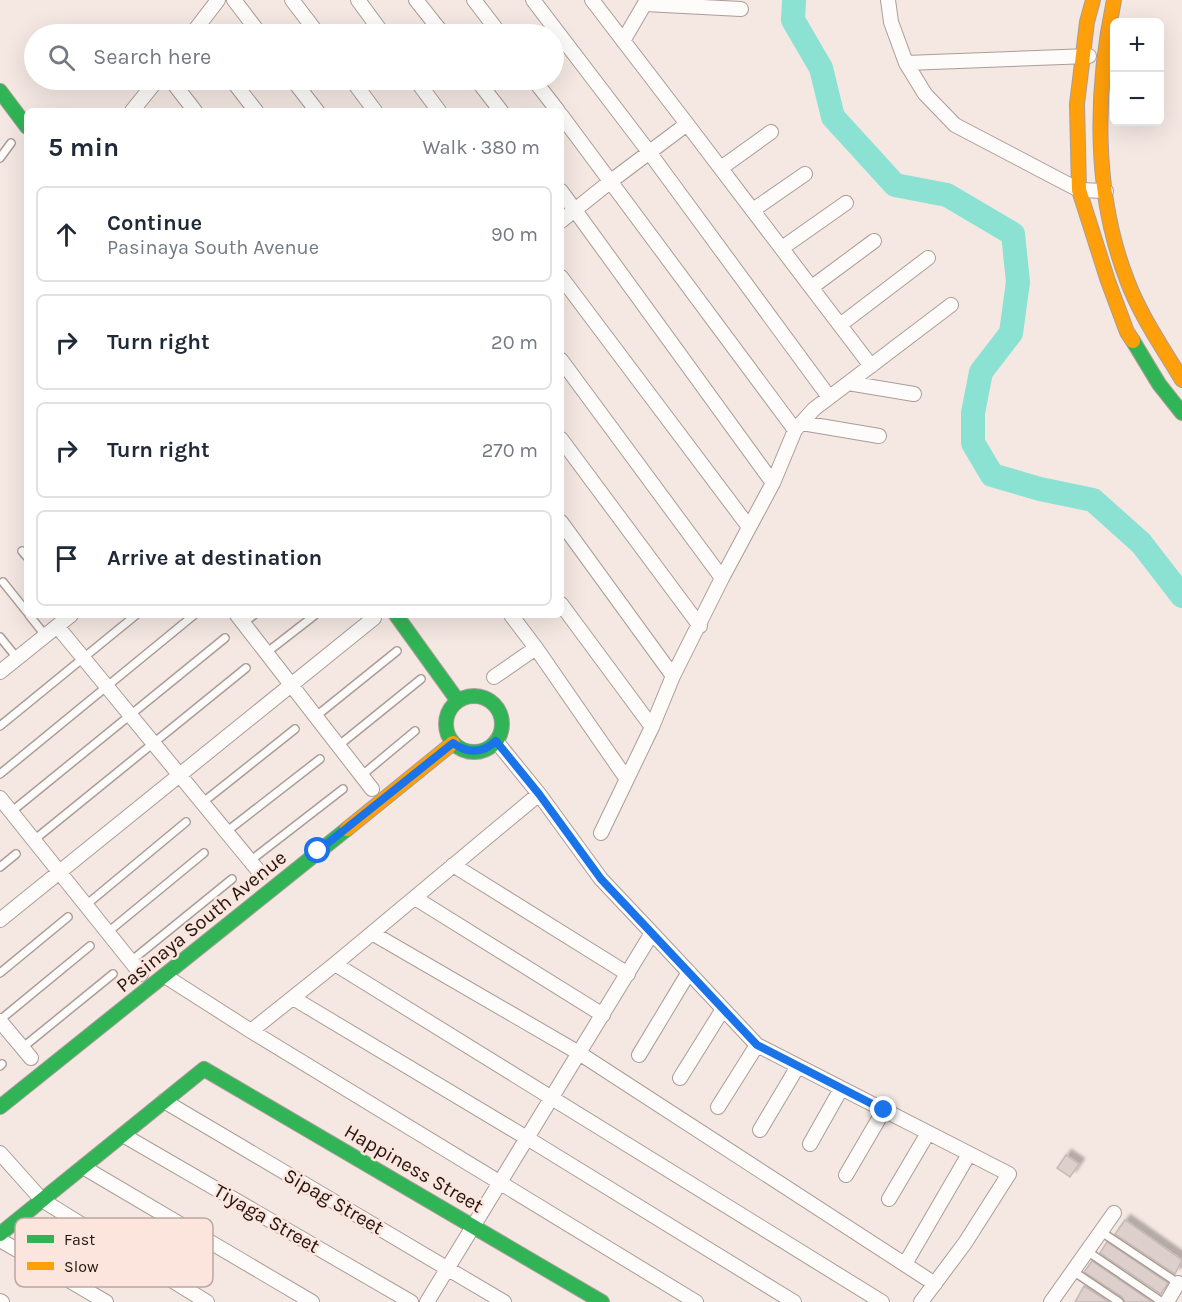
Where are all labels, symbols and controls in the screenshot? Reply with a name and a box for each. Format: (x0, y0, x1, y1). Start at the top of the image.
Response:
map controls (1110, 18, 1164, 126)
button: + (1110, 18, 1164, 72)
search box (24, 24, 564, 90)
icon: search (45, 41, 78, 74)
text: Search here (93, 44, 211, 70)
button: − (1110, 72, 1164, 126)
text: 5 min (48, 132, 119, 163)
text: Walk · 380 m (422, 136, 540, 159)
text: Continue (107, 210, 202, 236)
icon: ahead (50, 218, 83, 251)
text: 90 m (491, 223, 538, 246)
text: Pasinaya South Avenue (107, 236, 319, 259)
icon: right (50, 326, 83, 359)
text: Turn right (107, 329, 210, 355)
text: 20 m (491, 331, 538, 354)
icon: right (50, 434, 83, 467)
text: Turn right (107, 437, 210, 463)
text: 270 m (482, 439, 538, 462)
icon: arrive (50, 542, 83, 575)
text: Arrive at destination (107, 545, 322, 571)
route start (304, 837, 330, 863)
street label: Pasinaya South Avenue (112, 846, 291, 997)
route end (870, 1096, 896, 1122)
street label: Happiness Street (340, 1119, 488, 1218)
street label: Sipag Street (280, 1164, 388, 1240)
street label: Tiyaga Street (210, 1179, 324, 1258)
legend (15, 1218, 213, 1287)
text: Fast (64, 1230, 95, 1249)
text: Slow (64, 1257, 99, 1276)

